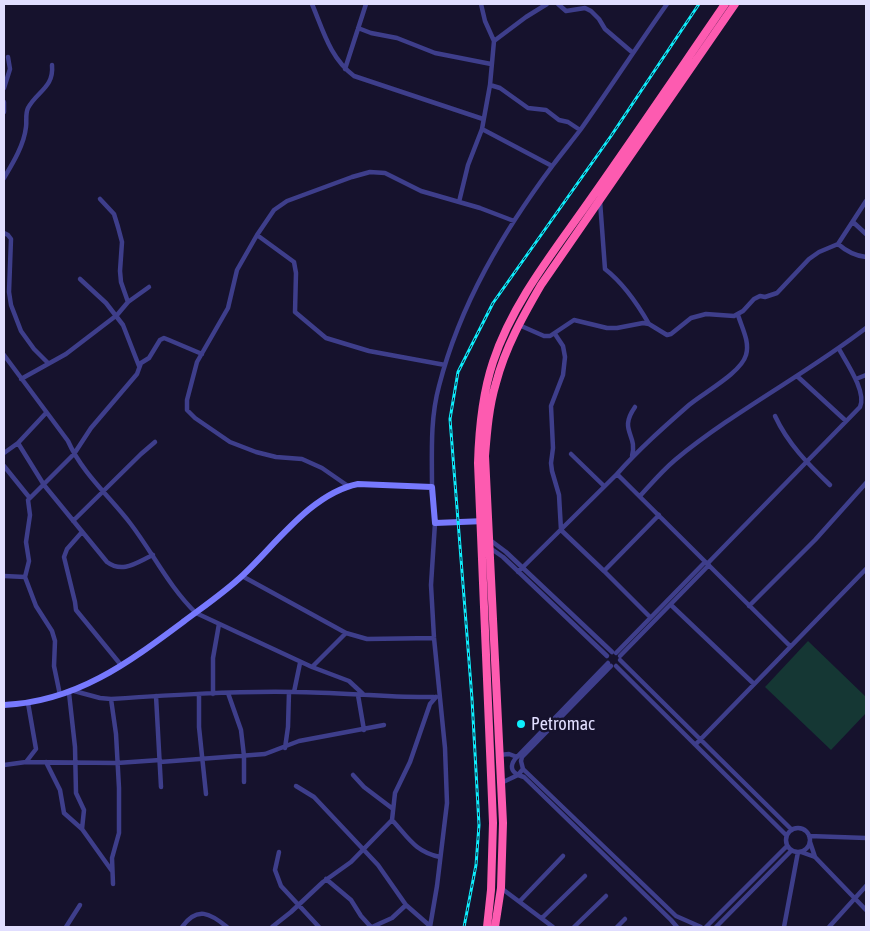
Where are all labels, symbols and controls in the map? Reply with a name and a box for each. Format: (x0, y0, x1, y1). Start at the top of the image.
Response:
place label: Petromac (531, 713, 595, 735)
marker: Petromac (515, 718, 527, 730)

